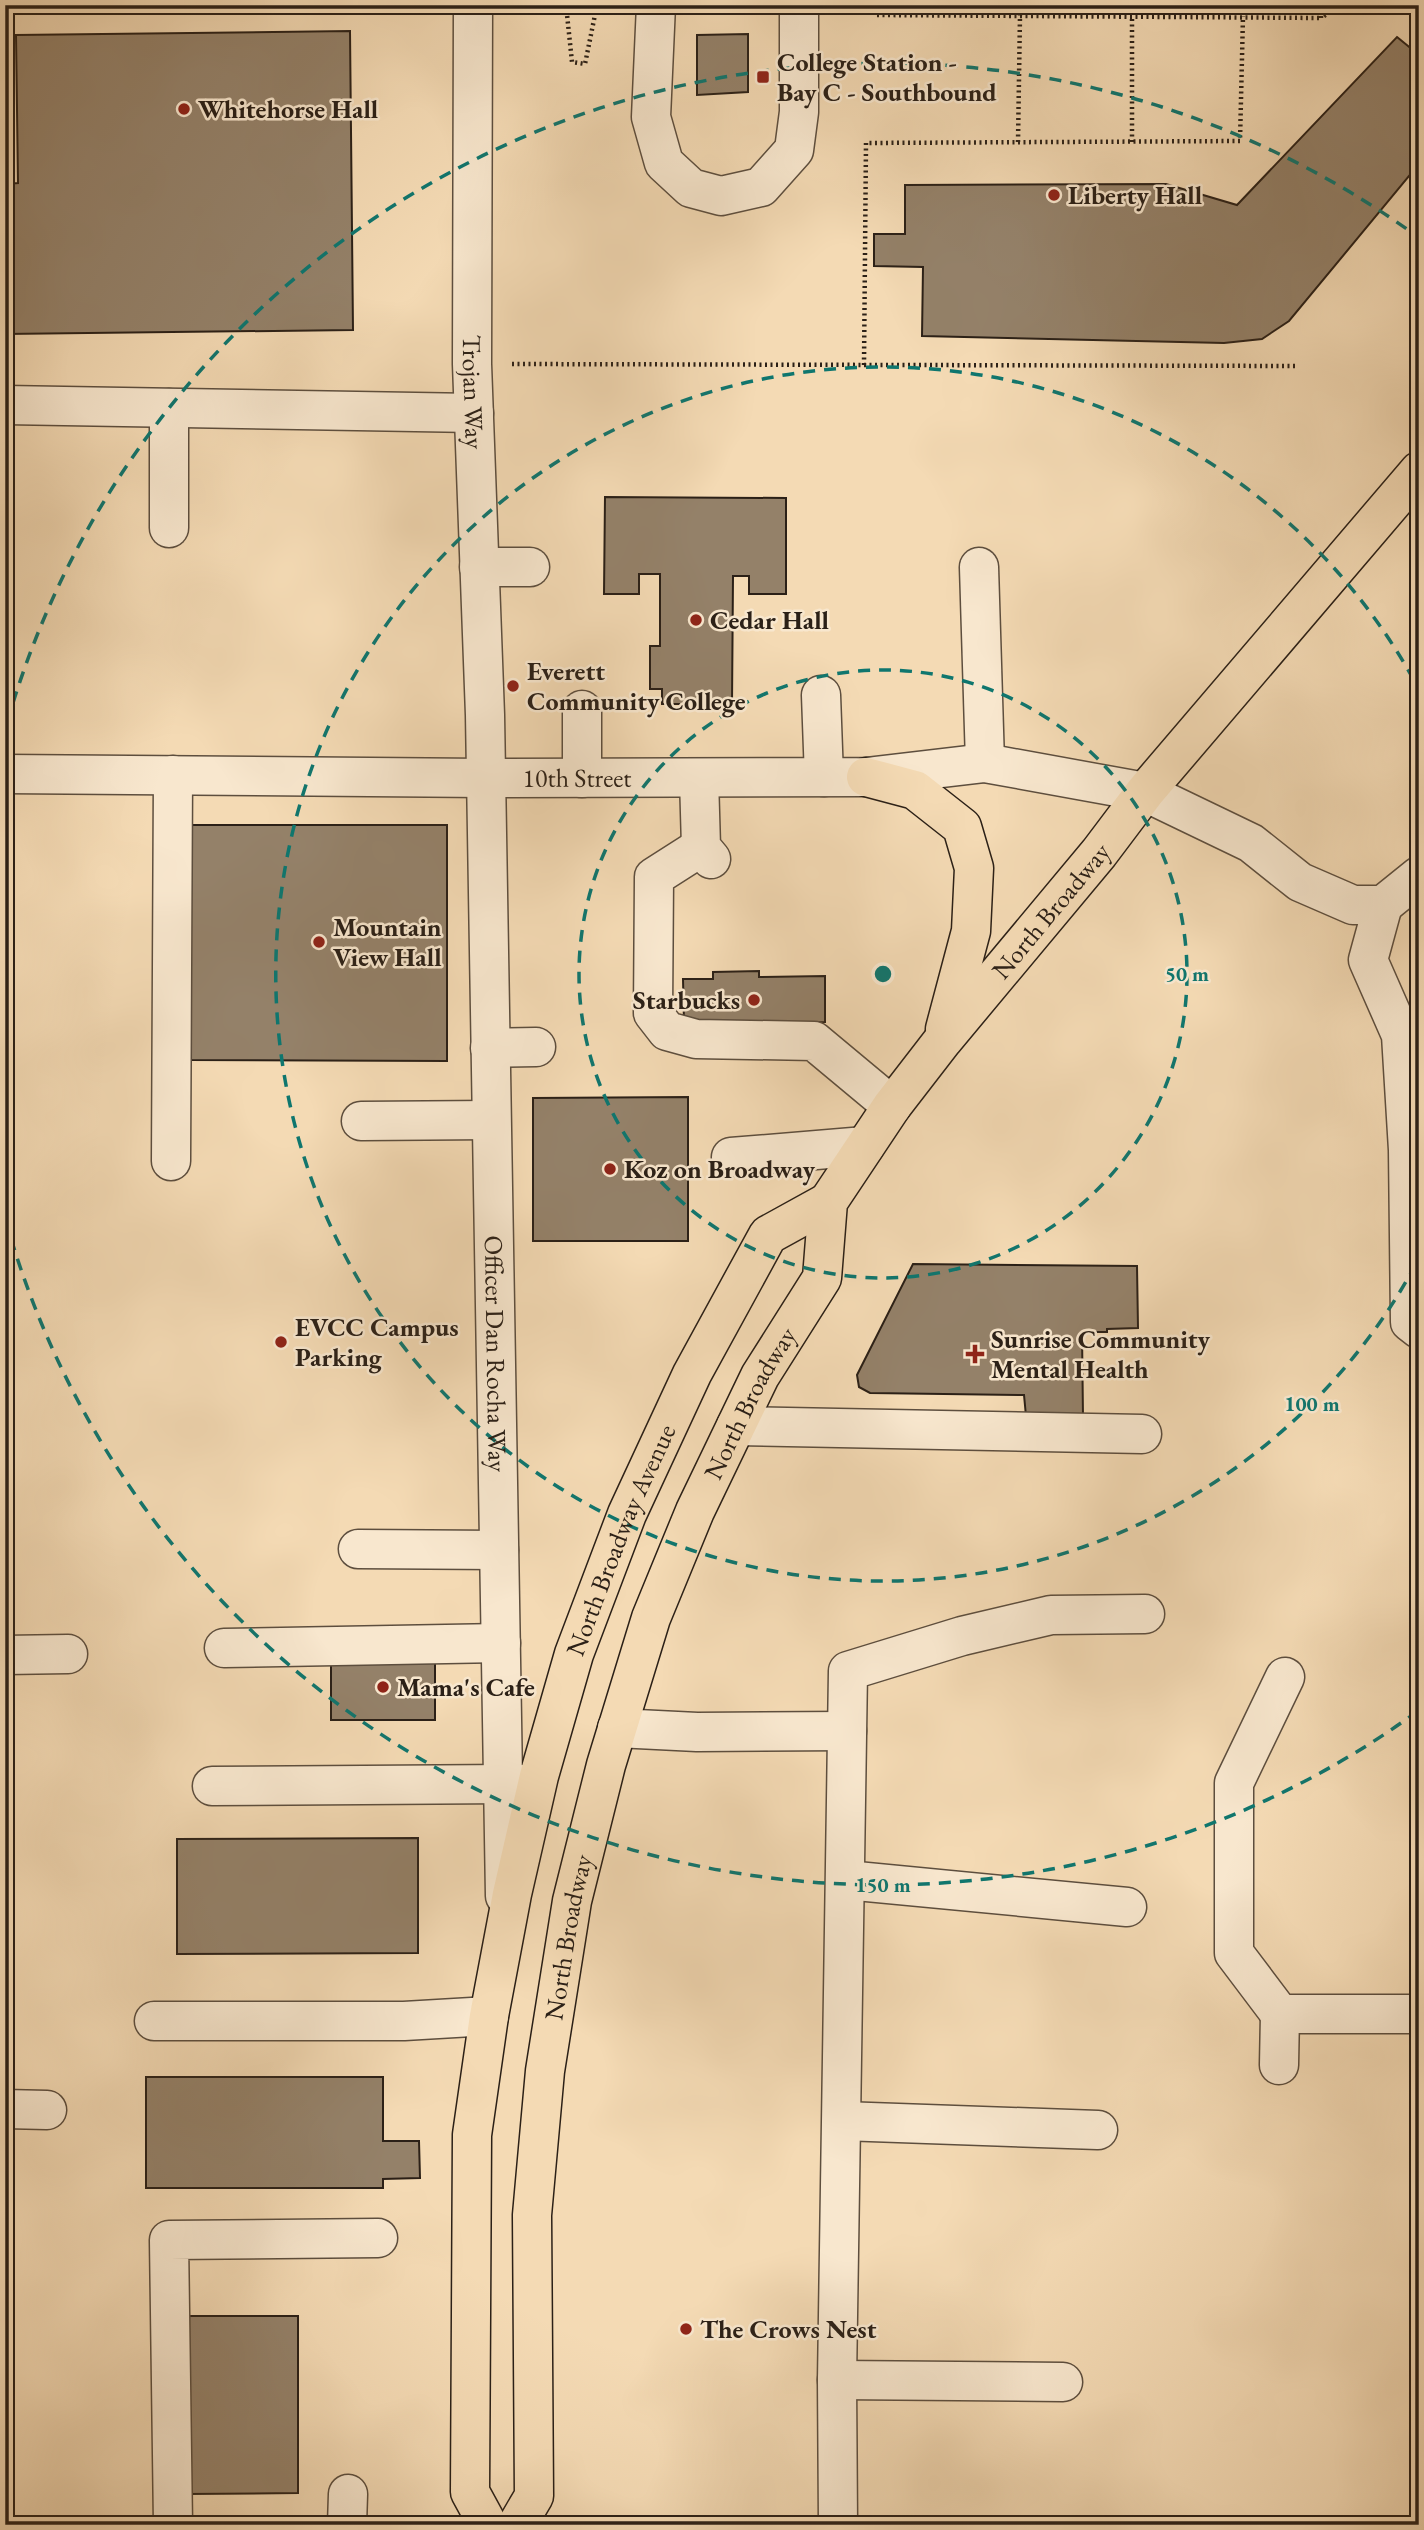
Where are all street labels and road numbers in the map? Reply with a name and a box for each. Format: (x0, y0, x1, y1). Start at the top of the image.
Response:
street label: Trojan Way (455, 335, 492, 450)
street label: 10th Street (522, 761, 631, 795)
street label: North Broadway (984, 835, 1118, 986)
street label: Officer Dan Rocha Way (477, 1235, 515, 1473)
street label: North Broadway (696, 1320, 804, 1485)
street label: North Broadway Avenue (558, 1419, 683, 1661)
street label: North Broadway (536, 1850, 600, 2022)

